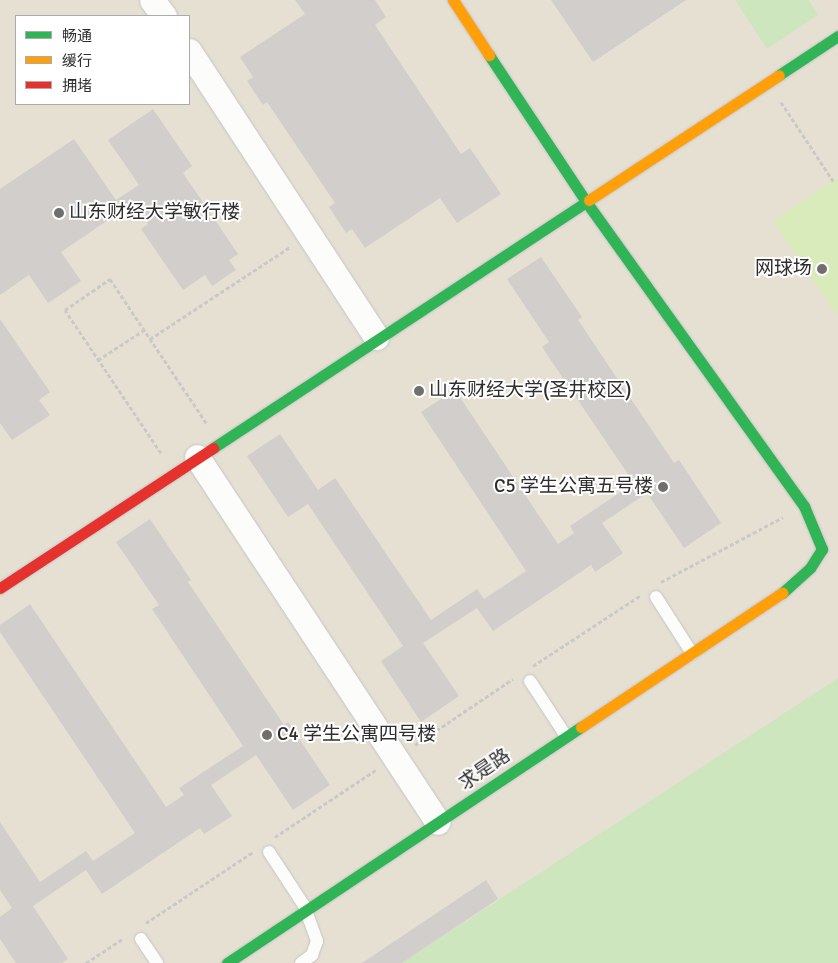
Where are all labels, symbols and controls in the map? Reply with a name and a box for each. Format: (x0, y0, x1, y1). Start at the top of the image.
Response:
legend (15, 15, 190, 105)
text: 畅通 (62, 27, 92, 45)
text: 缓行 (62, 52, 92, 70)
text: 拥堵 (62, 77, 92, 95)
place label: 山东财经大学敏行楼 (69, 202, 240, 224)
marker: 山东财经大学敏行楼 (53, 207, 65, 219)
place label: 网球场 (755, 258, 812, 280)
marker: 网球场 (816, 263, 828, 275)
place label: 山东财经大学(圣井校区) (429, 380, 632, 402)
marker: 山东财经大学(圣井校区) (413, 385, 425, 397)
place label: C5 学生公寓五号楼 (494, 476, 653, 498)
marker: C5 学生公寓五号楼 (657, 481, 669, 493)
place label: C4 学生公寓四号楼 (277, 724, 436, 746)
marker: C4 学生公寓四号楼 (261, 729, 273, 741)
street label: 求是路 (455, 745, 515, 795)

